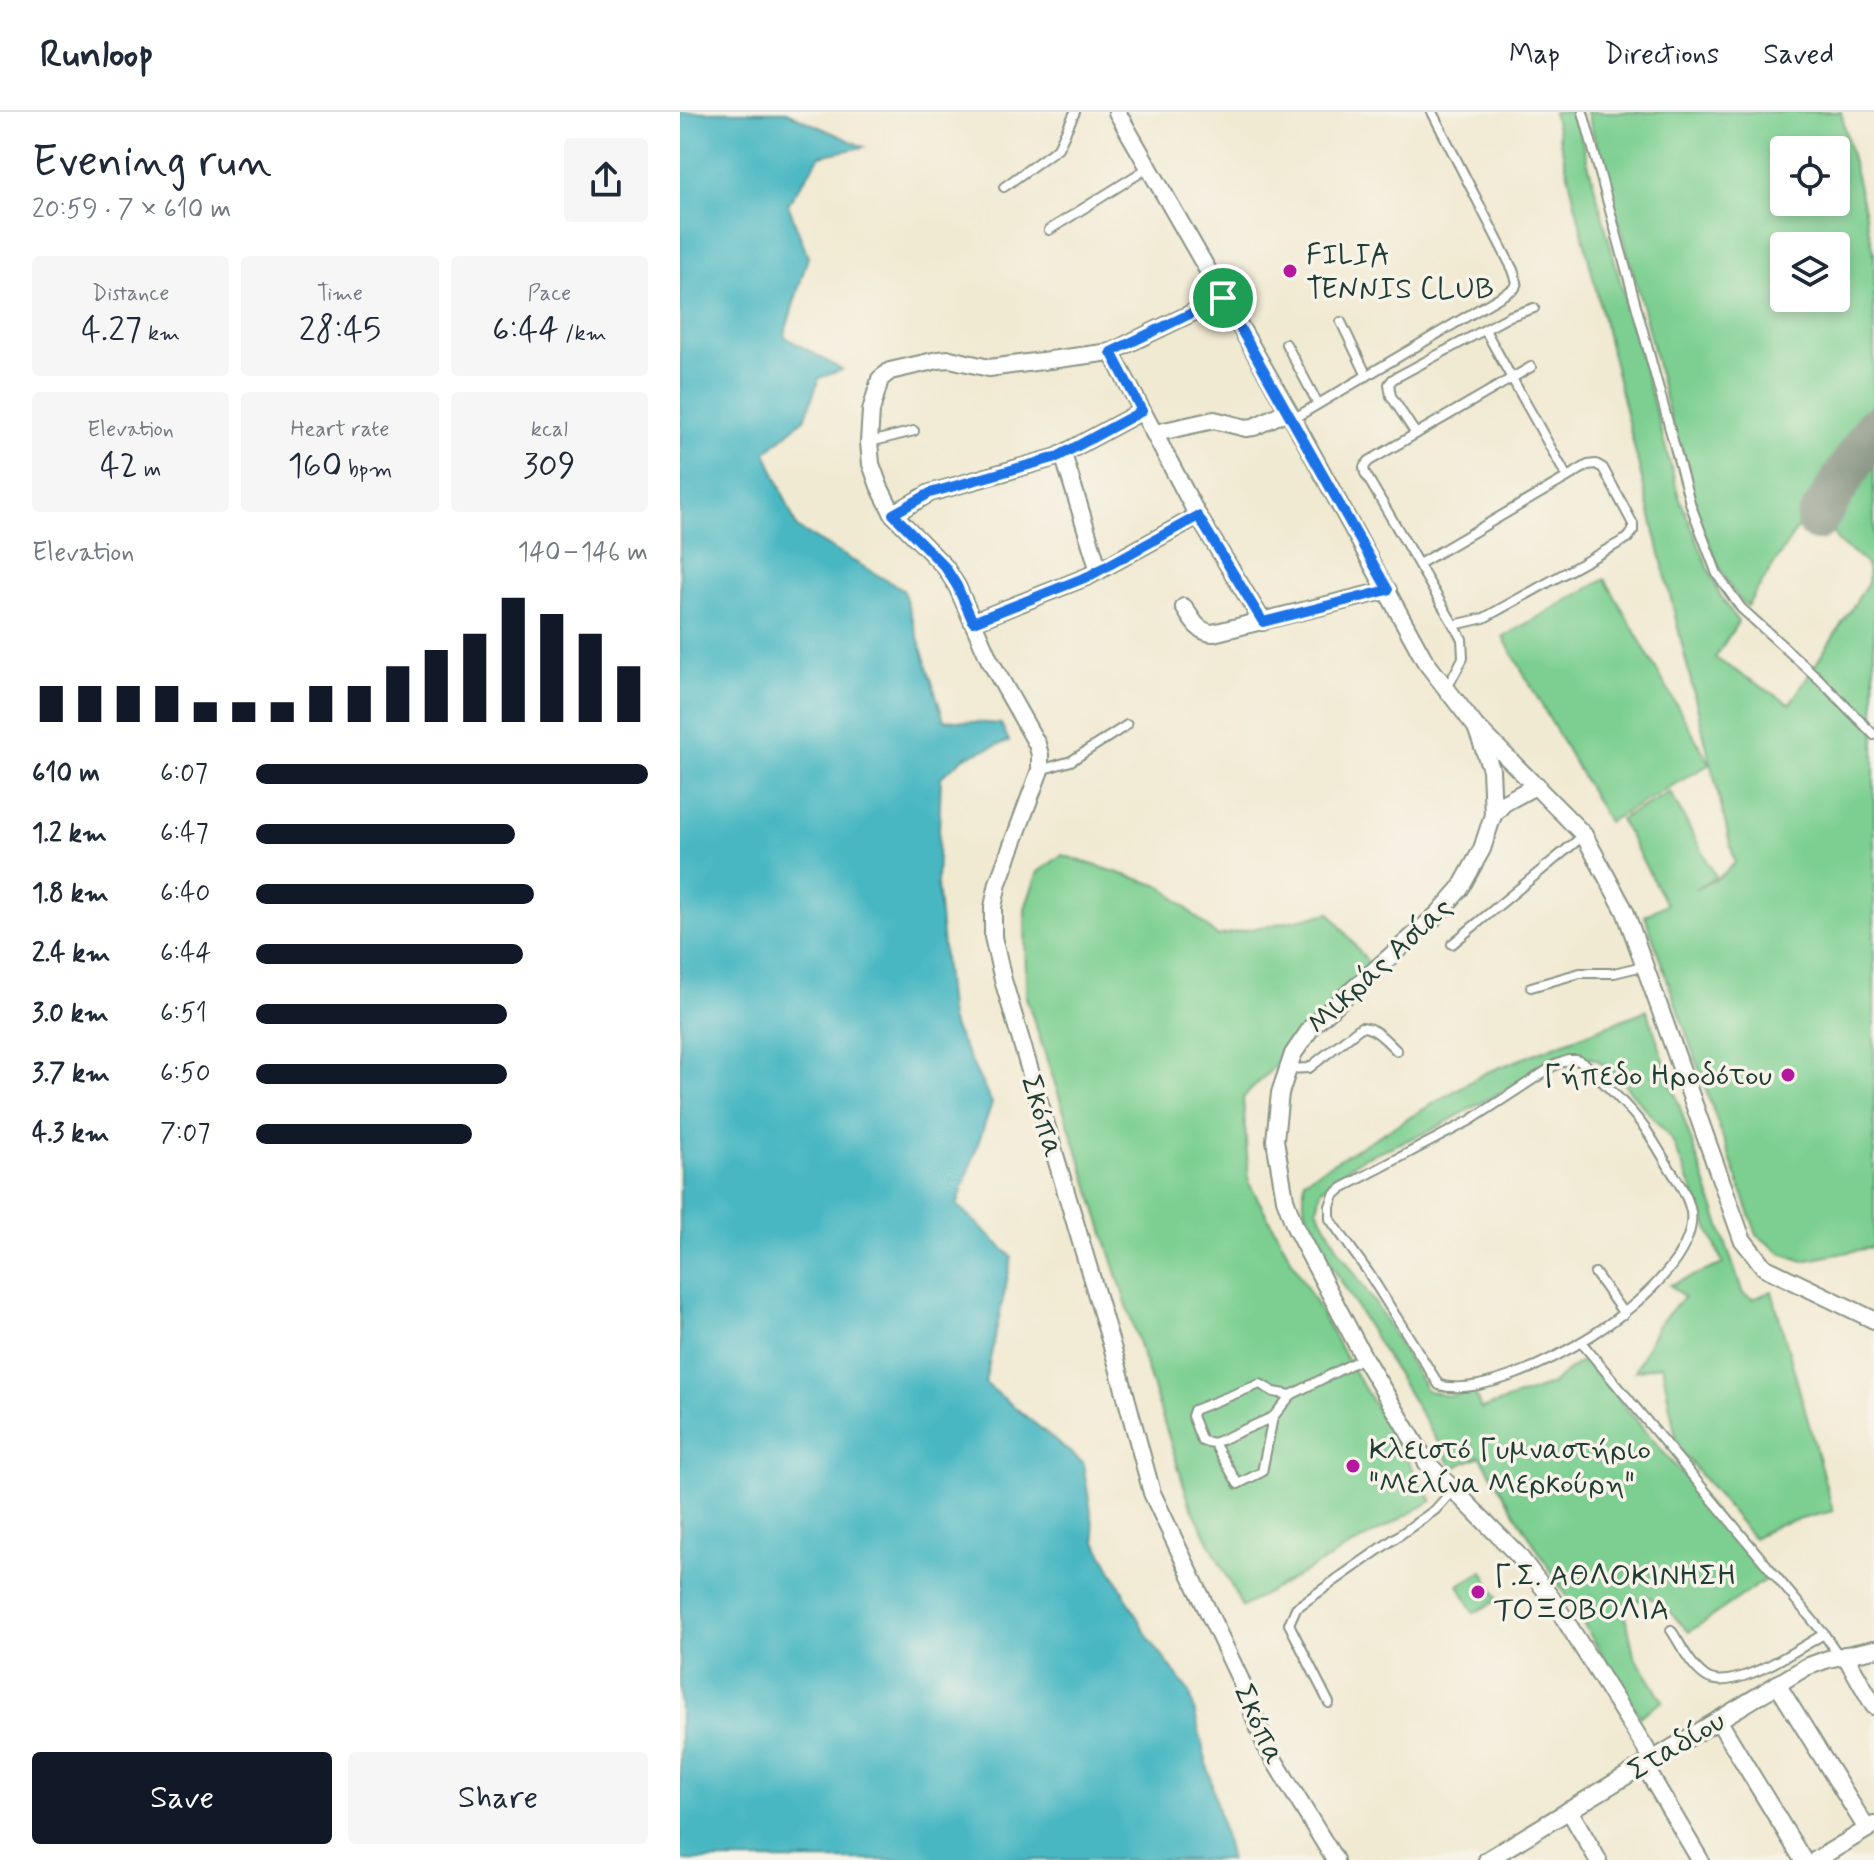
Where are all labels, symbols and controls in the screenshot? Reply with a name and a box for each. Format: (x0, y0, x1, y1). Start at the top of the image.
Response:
text: Runloop (40, 31, 154, 80)
text: Map (1509, 37, 1560, 74)
text: Directions (1604, 37, 1719, 74)
text: Saved (1763, 37, 1834, 74)
text: Evening run (32, 134, 272, 192)
map controls (1770, 136, 1850, 312)
button: locate (1770, 136, 1850, 216)
button: share (564, 138, 648, 222)
text: 20:59 · 7 × 610 m (32, 193, 231, 227)
button: layers (1770, 232, 1850, 312)
place label: FILIA TENNIS CLUB (1306, 236, 1494, 309)
marker: FILIA TENNIS CLUB (1281, 262, 1299, 280)
pin (1189, 264, 1257, 332)
icon: arrive (1201, 276, 1245, 320)
text: Distance (92, 280, 169, 308)
text: Time (317, 280, 363, 308)
text: Pace (527, 280, 571, 308)
text: 4.27 (81, 308, 142, 353)
text: 28:45 (299, 308, 381, 353)
text: 6:44 (492, 308, 559, 353)
text: km (142, 320, 180, 348)
text: /km (559, 320, 607, 348)
text: Elevation (87, 416, 174, 444)
text: Heart rate (291, 416, 389, 444)
text: kcal (531, 416, 568, 444)
text: 42 (100, 444, 138, 489)
text: 160 (288, 444, 342, 489)
text: 309 (523, 444, 576, 489)
text: m (138, 456, 161, 484)
text: bpm (342, 456, 392, 484)
text: Elevation (32, 536, 134, 570)
text: 140–146 m (518, 536, 648, 570)
text: 610 m (32, 757, 100, 791)
text: 6:07 (160, 757, 208, 791)
text: 1.2 km (32, 817, 107, 851)
text: 6:47 (160, 817, 208, 851)
text: 1.8 km (32, 877, 109, 911)
text: 6:40 (160, 877, 210, 911)
street label: Μικράς Ασίας (1299, 889, 1461, 1043)
text: 2.4 km (32, 937, 110, 971)
text: 6:44 (160, 937, 211, 971)
text: 3.0 km (32, 997, 109, 1031)
text: 6:51 (160, 997, 207, 1031)
text: 3.7 km (32, 1057, 110, 1091)
text: 6:50 (160, 1057, 211, 1091)
place label: Γήπεδο Ηροδότου (1544, 1057, 1772, 1096)
marker: Γήπεδο Ηροδότου (1779, 1066, 1797, 1084)
street label: Σκόπα (1011, 1071, 1072, 1162)
text: 4.3 km (32, 1117, 109, 1151)
text: 7:07 (160, 1117, 210, 1151)
place label: Κλειστό Γυμναστήριο "Μελίνα Μερκούρη" (1369, 1431, 1651, 1504)
marker: Κλειστό Γυμναστήριο "Μελίνα Μερκούρη" (1344, 1457, 1362, 1475)
place label: Γ.Σ. ΑΘΛΟΚΙΝΗΣΗ ΤΟΞΟΒΟΛΙΑ (1494, 1557, 1737, 1630)
marker: Γ.Σ. ΑΘΛΟΚΙΝΗΣΗ ΤΟΞΟΒΟΛΙΑ (1469, 1583, 1487, 1601)
street label: Σκόπα (1224, 1678, 1294, 1771)
street label: Σταδίου (1621, 1702, 1732, 1790)
button: Save (32, 1752, 332, 1844)
button: Share (348, 1752, 648, 1844)

